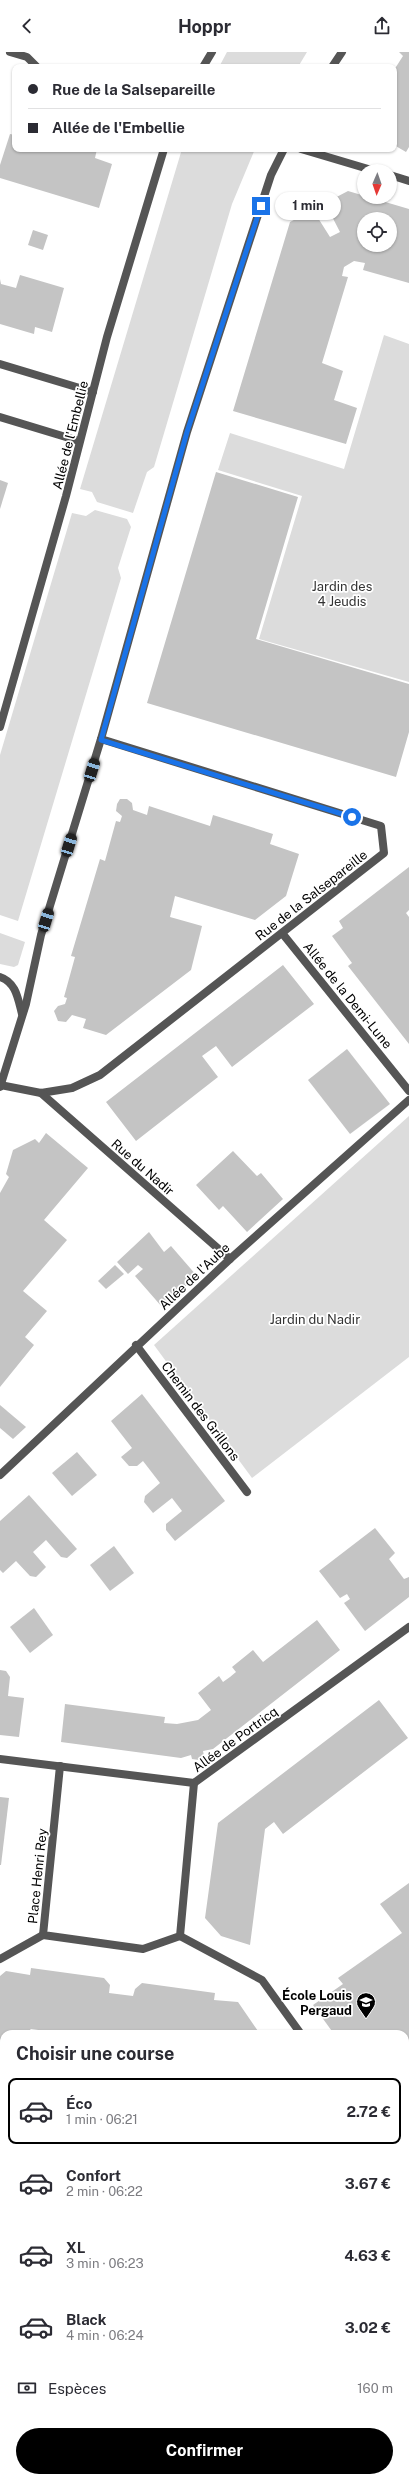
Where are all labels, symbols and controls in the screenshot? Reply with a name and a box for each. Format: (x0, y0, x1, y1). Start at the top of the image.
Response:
icon: back (16, 15, 38, 37)
icon: share (371, 15, 393, 37)
text: Hoppr (178, 16, 231, 37)
text: Rue de la Salsepareille (52, 81, 215, 98)
text: Allée de l'Embellie (52, 119, 185, 136)
north arrow (357, 164, 397, 204)
map controls (357, 164, 397, 252)
callout: 1 min (275, 192, 341, 220)
route end (252, 197, 270, 215)
text: 1 min (292, 198, 324, 213)
button: locate (357, 212, 397, 252)
street label: Allée de l'Embellie (50, 379, 91, 491)
park label: Jardin des 4 Jeudis (312, 579, 372, 609)
car (83, 757, 101, 783)
route start (343, 808, 361, 826)
car (60, 832, 78, 858)
street label: Rue de la Salsepareille (252, 847, 370, 944)
car (37, 907, 55, 933)
street label: Allée de la Demi-Lune (300, 939, 395, 1051)
street label: Rue du Nadir (108, 1136, 177, 1199)
street label: Allée de l'Aube (156, 1240, 233, 1313)
park label: Jardin du Nadir (270, 1312, 360, 1327)
street label: Chemin des Grillons (158, 1359, 243, 1464)
street label: Allée de Portricq (190, 1704, 281, 1775)
street label: Place Henri Rey (25, 1828, 50, 1924)
place label: École Louis Pergaud (282, 1987, 352, 2018)
school or university icon: École Louis Pergaud (355, 1991, 377, 2019)
text: Choisir une course (16, 2043, 174, 2064)
icon: car (18, 2093, 54, 2129)
text: Éco (66, 2095, 92, 2112)
text: 2.72 € (347, 2103, 391, 2120)
text: 1 min · 06:21 (66, 2112, 138, 2127)
icon: car (18, 2165, 54, 2201)
text: Confort (66, 2167, 121, 2184)
text: 3.67 € (345, 2175, 391, 2192)
text: 2 min · 06:22 (66, 2184, 143, 2199)
icon: car (18, 2237, 54, 2273)
text: XL (66, 2239, 85, 2256)
text: 4.63 € (344, 2247, 391, 2264)
text: 3 min · 06:23 (66, 2256, 144, 2271)
icon: car (18, 2309, 54, 2345)
text: Black (66, 2311, 106, 2328)
text: 3.02 € (345, 2319, 391, 2336)
text: 4 min · 06:24 (66, 2328, 144, 2343)
icon: cash (16, 2377, 38, 2399)
text: Espèces (48, 2380, 106, 2397)
text: 160 m (357, 2381, 393, 2396)
button: Confirmer (16, 2428, 393, 2474)

